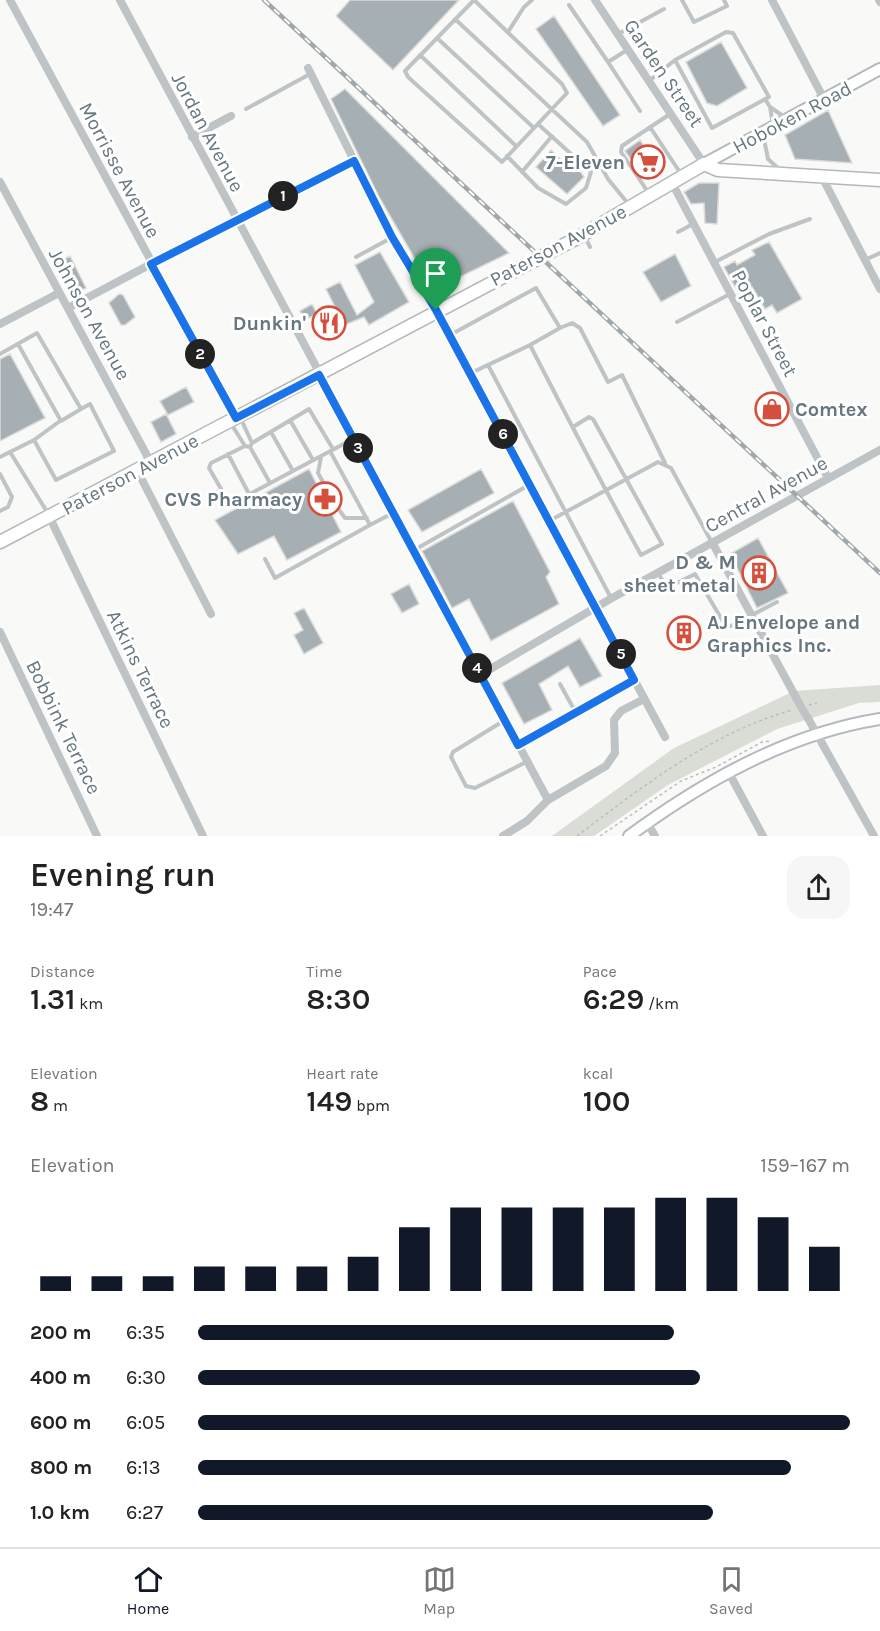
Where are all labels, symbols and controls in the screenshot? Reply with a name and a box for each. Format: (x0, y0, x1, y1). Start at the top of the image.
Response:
street label: Garden Street (619, 15, 708, 132)
street label: Jordan Avenue (166, 69, 249, 196)
street label: Hoboken Road (729, 76, 856, 158)
street label: Morrisse Avenue (74, 99, 165, 242)
supermarket icon: 7-Eleven (630, 144, 666, 180)
place label: 7-Eleven (546, 151, 625, 174)
pin: 1 (268, 181, 298, 211)
text: 1 (280, 186, 286, 205)
street label: Paterson Avenue (486, 200, 630, 291)
street label: Johnson Avenue (44, 244, 135, 384)
pin (410, 248, 461, 310)
icon: arrive (419, 257, 452, 290)
street label: Poplar Street (727, 266, 802, 381)
restaurant icon: Dunkin' (311, 305, 347, 341)
place label: Dunkin' (233, 312, 306, 335)
pin: 2 (185, 339, 215, 369)
text: 2 (195, 344, 205, 363)
shop icon: Comtex (754, 391, 790, 427)
place label: Comtex (795, 398, 868, 421)
pin: 6 (488, 419, 518, 449)
text: 6 (498, 424, 508, 443)
street label: Paterson Avenue (58, 429, 202, 520)
pin: 3 (343, 433, 373, 463)
text: 3 (353, 438, 363, 457)
street label: Central Avenue (701, 451, 832, 538)
pharmacy icon: CVS Pharmacy (307, 481, 343, 517)
place label: CVS Pharmacy (165, 488, 302, 511)
place label: D & M sheet metal (624, 551, 736, 597)
building icon: D & M sheet metal (741, 555, 777, 591)
street label: Atkins Terrace (102, 606, 179, 732)
place label: AJ Envelope and Graphics Inc. (707, 611, 860, 657)
building icon: AJ Envelope and Graphics Inc. (666, 615, 702, 651)
pin: 5 (606, 639, 636, 669)
text: 5 (616, 644, 626, 663)
pin: 4 (462, 653, 492, 683)
street label: Bobbink Terrace (21, 657, 106, 798)
text: 4 (472, 658, 482, 677)
text: Evening run (30, 856, 216, 894)
button: share (787, 856, 850, 919)
text: 19:47 (30, 898, 73, 921)
text: Distance (30, 962, 95, 981)
text: Time (306, 962, 342, 981)
text: Pace (583, 962, 617, 981)
text: 1.31 (30, 981, 76, 1017)
text: 8:30 (306, 981, 370, 1017)
text: 6:29 (583, 981, 644, 1017)
text: km (76, 994, 103, 1013)
text: /km (644, 994, 679, 1013)
text: Elevation (30, 1064, 98, 1083)
text: Heart rate (306, 1064, 378, 1083)
text: kcal (583, 1064, 613, 1083)
text: 8 (30, 1083, 49, 1119)
text: 149 (306, 1083, 352, 1119)
text: 100 (583, 1083, 630, 1119)
text: m (49, 1096, 68, 1115)
text: bpm (352, 1096, 390, 1115)
text: Elevation (30, 1154, 115, 1177)
text: 159–167 m (760, 1154, 850, 1177)
text: 200 m (30, 1321, 91, 1344)
text: 6:35 (126, 1321, 165, 1344)
text: 400 m (30, 1366, 91, 1389)
text: 6:30 (126, 1366, 166, 1389)
text: 600 m (30, 1411, 91, 1434)
text: 6:05 (126, 1411, 165, 1434)
text: 800 m (30, 1456, 92, 1479)
text: 6:13 (126, 1456, 160, 1479)
text: 1.0 km (30, 1501, 90, 1524)
text: 6:27 (126, 1501, 163, 1524)
tab: Home (127, 1563, 169, 1618)
tab: Map (423, 1563, 456, 1618)
tab: Saved (709, 1563, 753, 1618)

